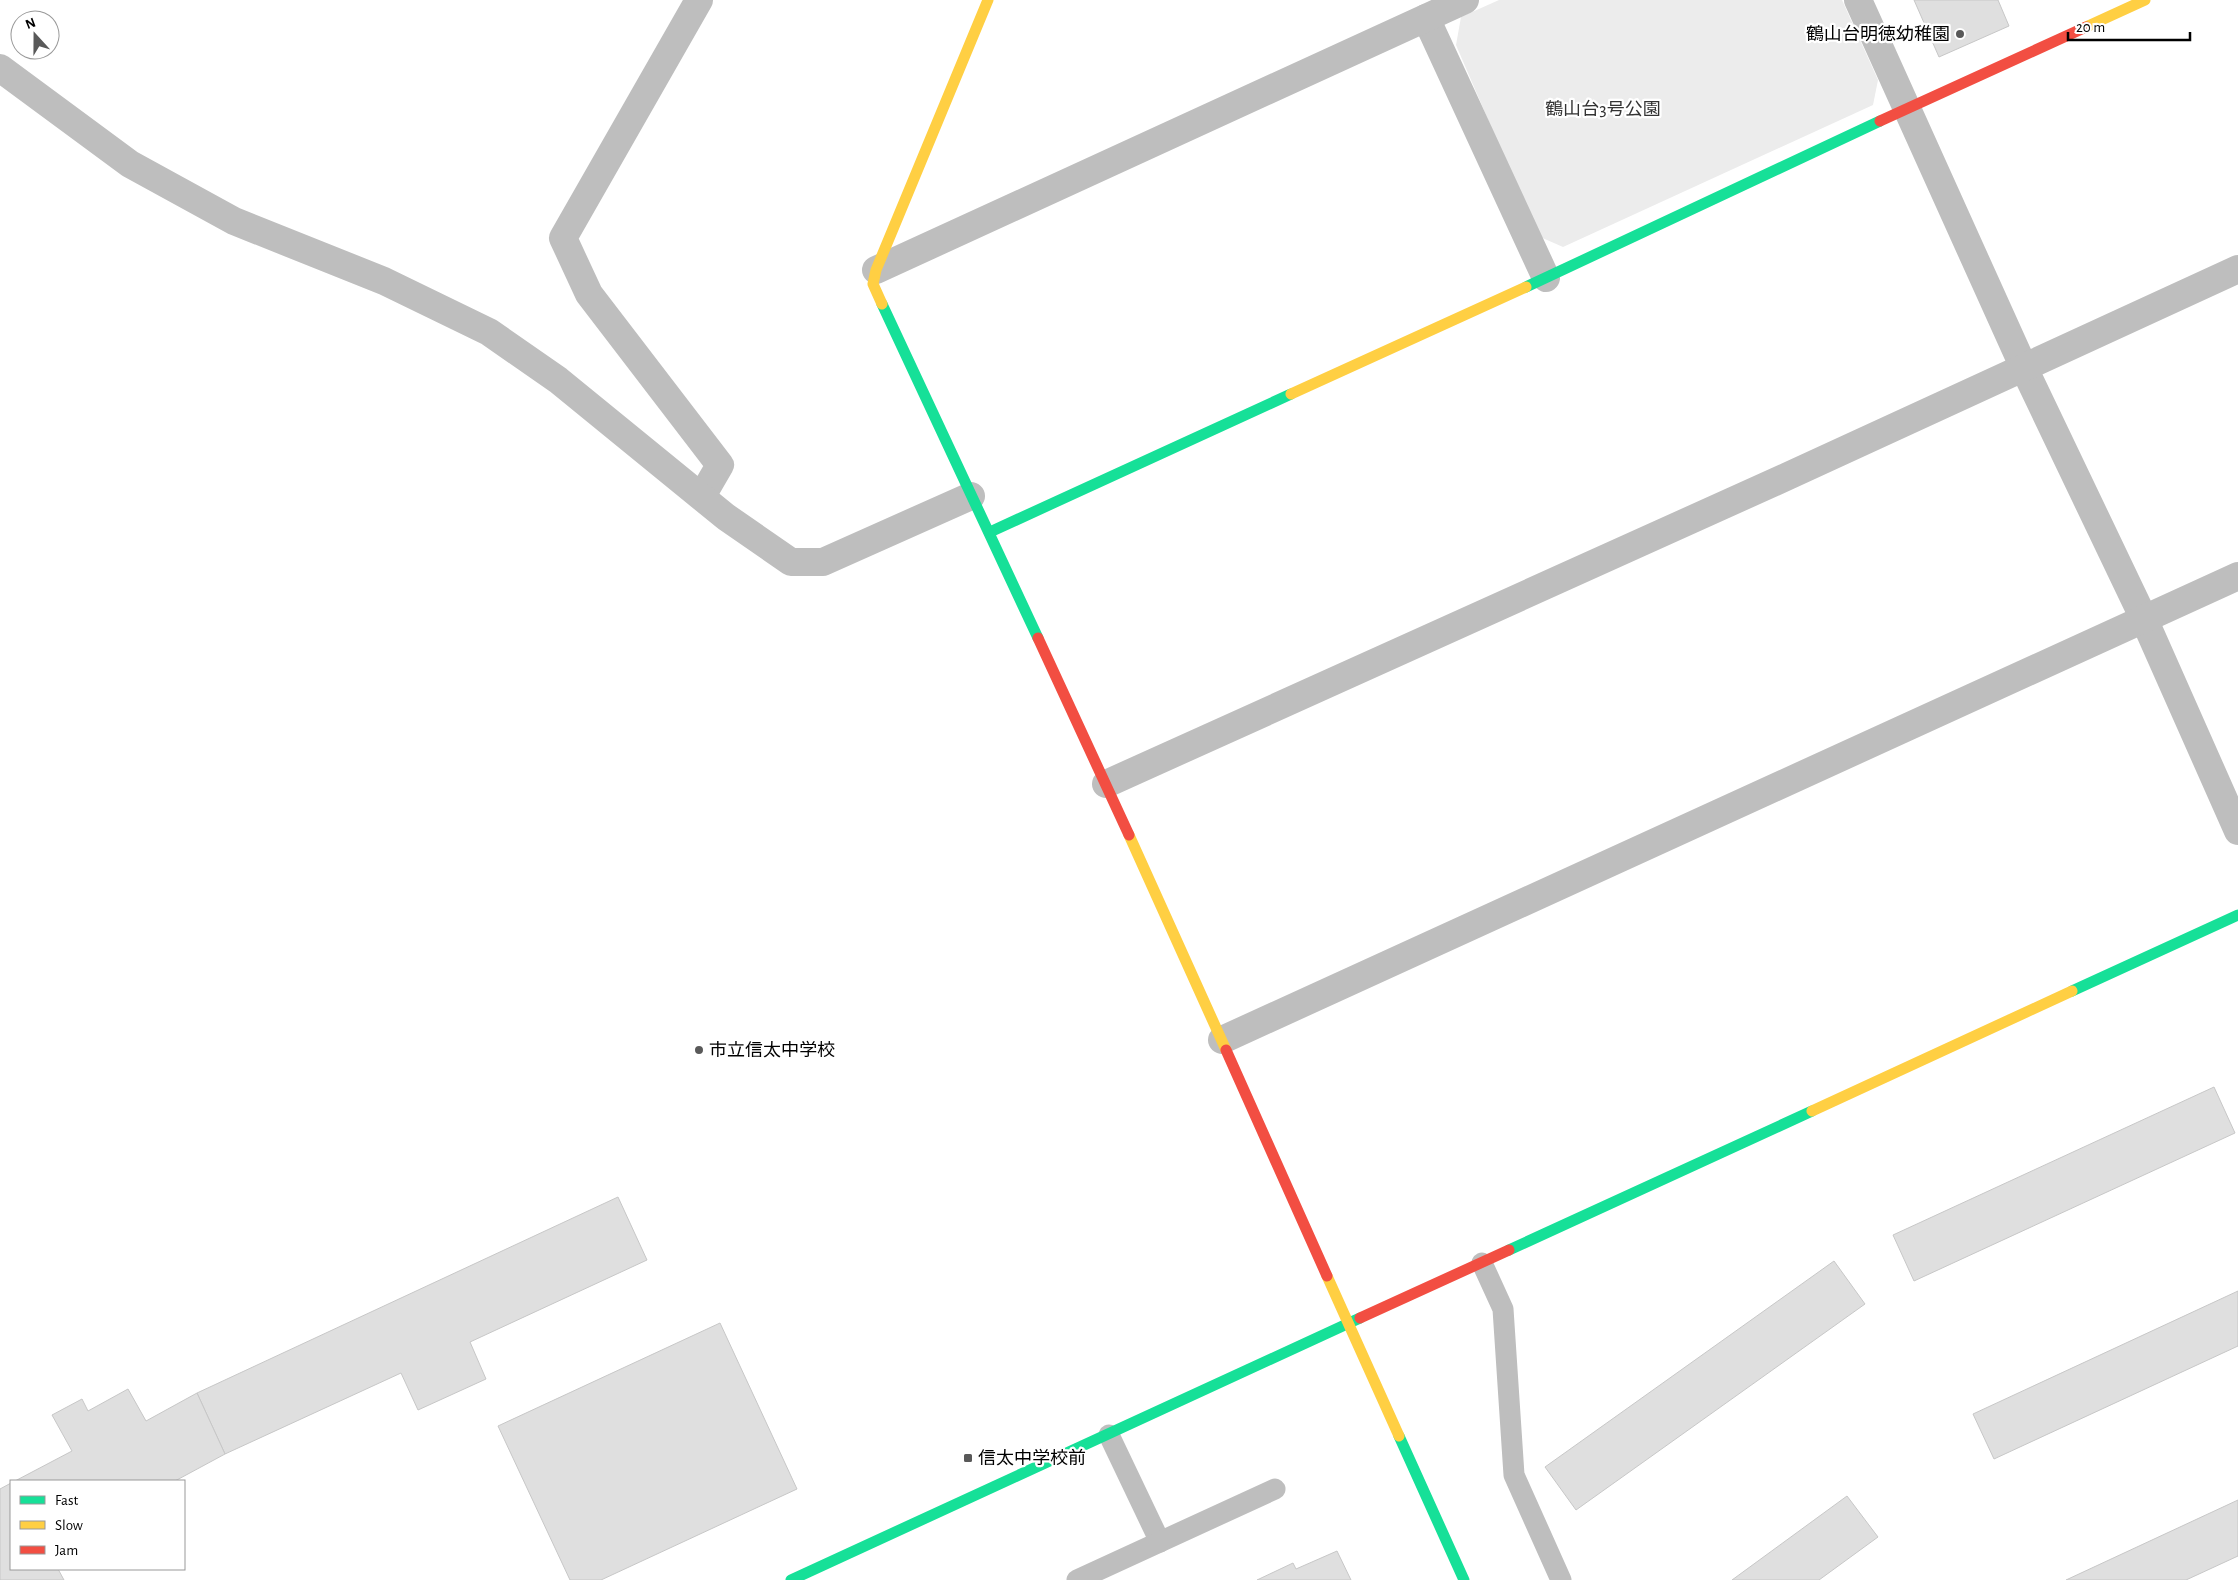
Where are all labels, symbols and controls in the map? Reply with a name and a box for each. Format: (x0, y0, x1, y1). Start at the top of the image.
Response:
north arrow (10, 10, 60, 60)
scale bar (2068, 10, 2190, 42)
text: N (24, 16, 38, 32)
text: 20 m (2076, 20, 2105, 35)
place label: 鶴山台明徳幼稚園 (1806, 24, 1950, 44)
marker: 鶴山台明徳幼稚園 (1954, 28, 1966, 40)
park label: 鶴山台3号公園 (1545, 99, 1661, 119)
place label: 市立信太中学校 (709, 1040, 835, 1060)
marker: 市立信太中学校 (693, 1044, 705, 1056)
place label: 信太中学校前 (978, 1448, 1086, 1468)
marker: 信太中学校前 (962, 1452, 974, 1464)
legend (10, 1480, 185, 1570)
text: Fast (55, 1493, 79, 1508)
text: Slow (55, 1518, 83, 1533)
text: Jam (55, 1543, 78, 1558)

